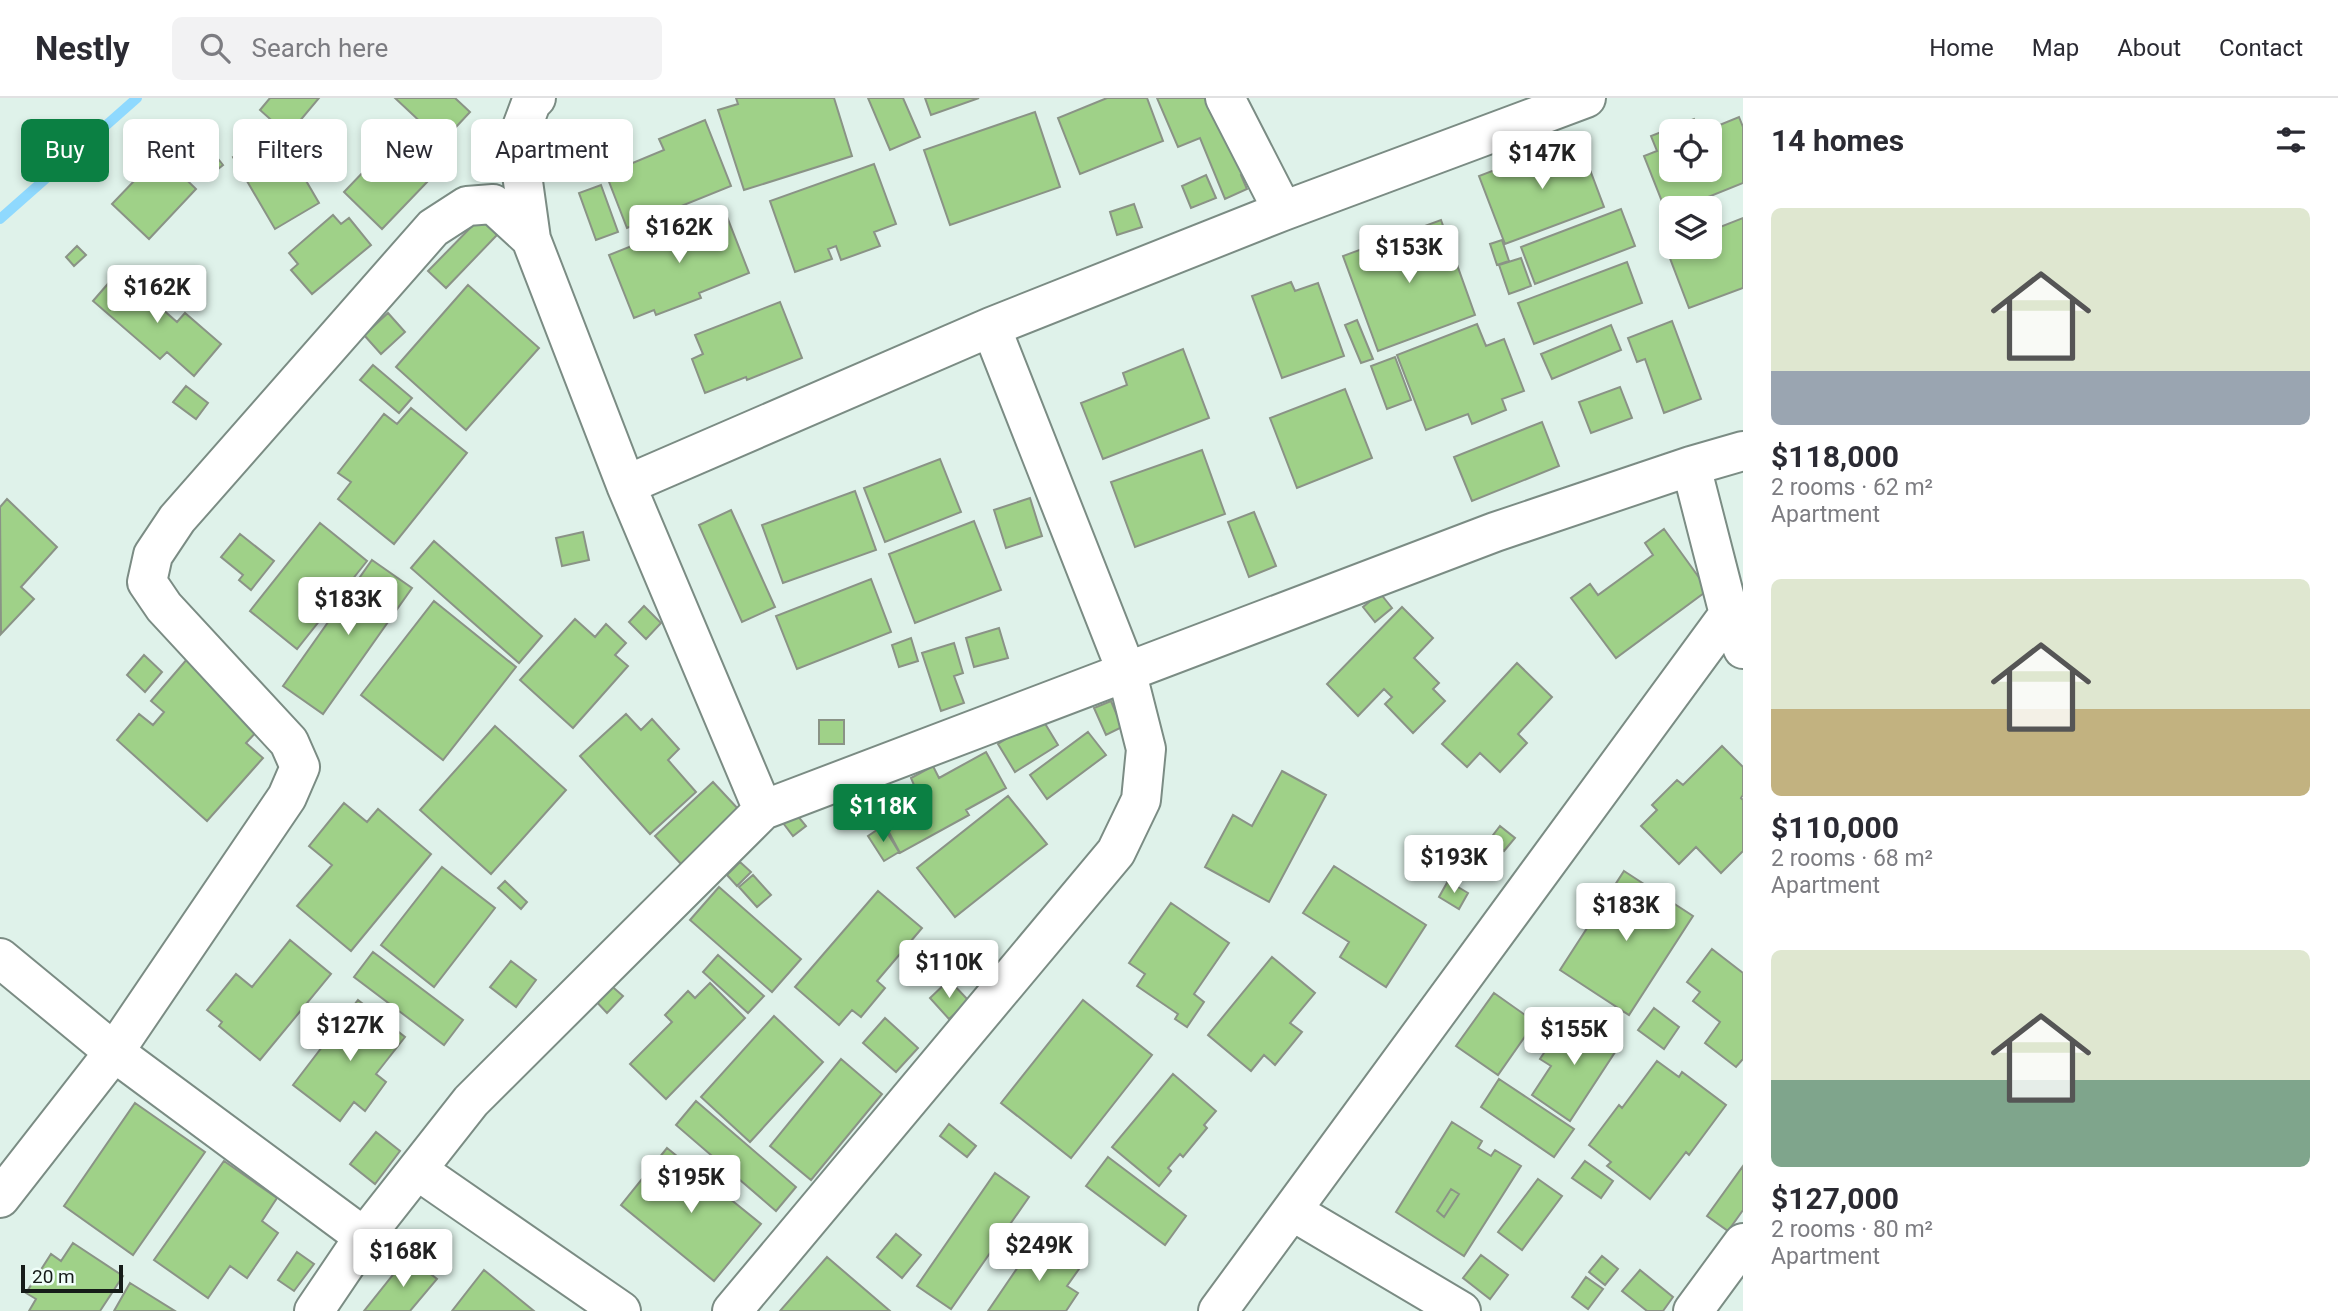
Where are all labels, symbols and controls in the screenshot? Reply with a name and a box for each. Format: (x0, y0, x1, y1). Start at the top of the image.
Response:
search box (172, 17, 662, 80)
text: Nestly (35, 29, 130, 68)
icon: search (196, 29, 234, 67)
text: Search here (252, 33, 388, 63)
text: Home (1929, 34, 1994, 62)
text: Map (2032, 34, 2079, 62)
text: About (2117, 34, 2181, 62)
text: Contact (2219, 34, 2303, 62)
chip: Buy (21, 119, 109, 182)
chip: Rent (123, 119, 219, 182)
chip: Filters (233, 119, 347, 182)
chip: New (361, 119, 457, 182)
chip: Apartment (471, 119, 633, 182)
map controls (1659, 119, 1722, 259)
button: locate (1659, 119, 1722, 182)
icon: filters (2272, 121, 2310, 159)
text: 14 homes (1771, 123, 1904, 158)
pin: $147K (1493, 132, 1591, 191)
text: $147K (1508, 140, 1576, 167)
button: layers (1659, 196, 1722, 259)
pin: $162K (630, 206, 728, 265)
text: $162K (645, 214, 713, 241)
pin: $153K (1360, 226, 1458, 285)
text: $153K (1375, 234, 1443, 261)
icon: home (1978, 253, 2104, 379)
pin: $162K (108, 266, 206, 325)
text: $162K (123, 274, 191, 301)
text: $118,000 (1771, 439, 1899, 474)
text: 2 rooms · 62 m² (1771, 474, 1933, 501)
text: Apartment (1771, 501, 1880, 528)
pin: $183K (299, 578, 397, 637)
text: $183K (314, 586, 382, 613)
icon: home (1978, 624, 2104, 750)
pin: $118K (834, 784, 932, 844)
text: $118K (849, 793, 917, 820)
text: $110,000 (1771, 810, 1899, 845)
pin: $193K (1405, 836, 1503, 895)
text: $193K (1420, 844, 1488, 871)
text: 2 rooms · 68 m² (1771, 845, 1933, 872)
text: Apartment (1771, 872, 1880, 899)
pin: $183K (1577, 884, 1675, 943)
text: $183K (1592, 892, 1660, 919)
pin: $110K (900, 940, 998, 1000)
text: $110K (915, 949, 983, 976)
icon: home (1978, 995, 2104, 1121)
pin: $127K (301, 1004, 399, 1063)
pin: $155K (1525, 1007, 1623, 1067)
text: $127K (316, 1012, 384, 1039)
text: $155K (1540, 1016, 1608, 1043)
pin: $195K (642, 1156, 740, 1215)
text: $195K (657, 1164, 725, 1191)
text: $127,000 (1771, 1181, 1899, 1216)
text: 2 rooms · 80 m² (1771, 1216, 1933, 1243)
pin: $249K (990, 1224, 1088, 1283)
pin: $168K (354, 1230, 452, 1289)
text: $249K (1005, 1232, 1073, 1259)
text: $168K (369, 1238, 437, 1265)
text: Apartment (1771, 1243, 1880, 1270)
scale bar (21, 1262, 122, 1294)
text: 20 m (32, 1265, 75, 1288)

